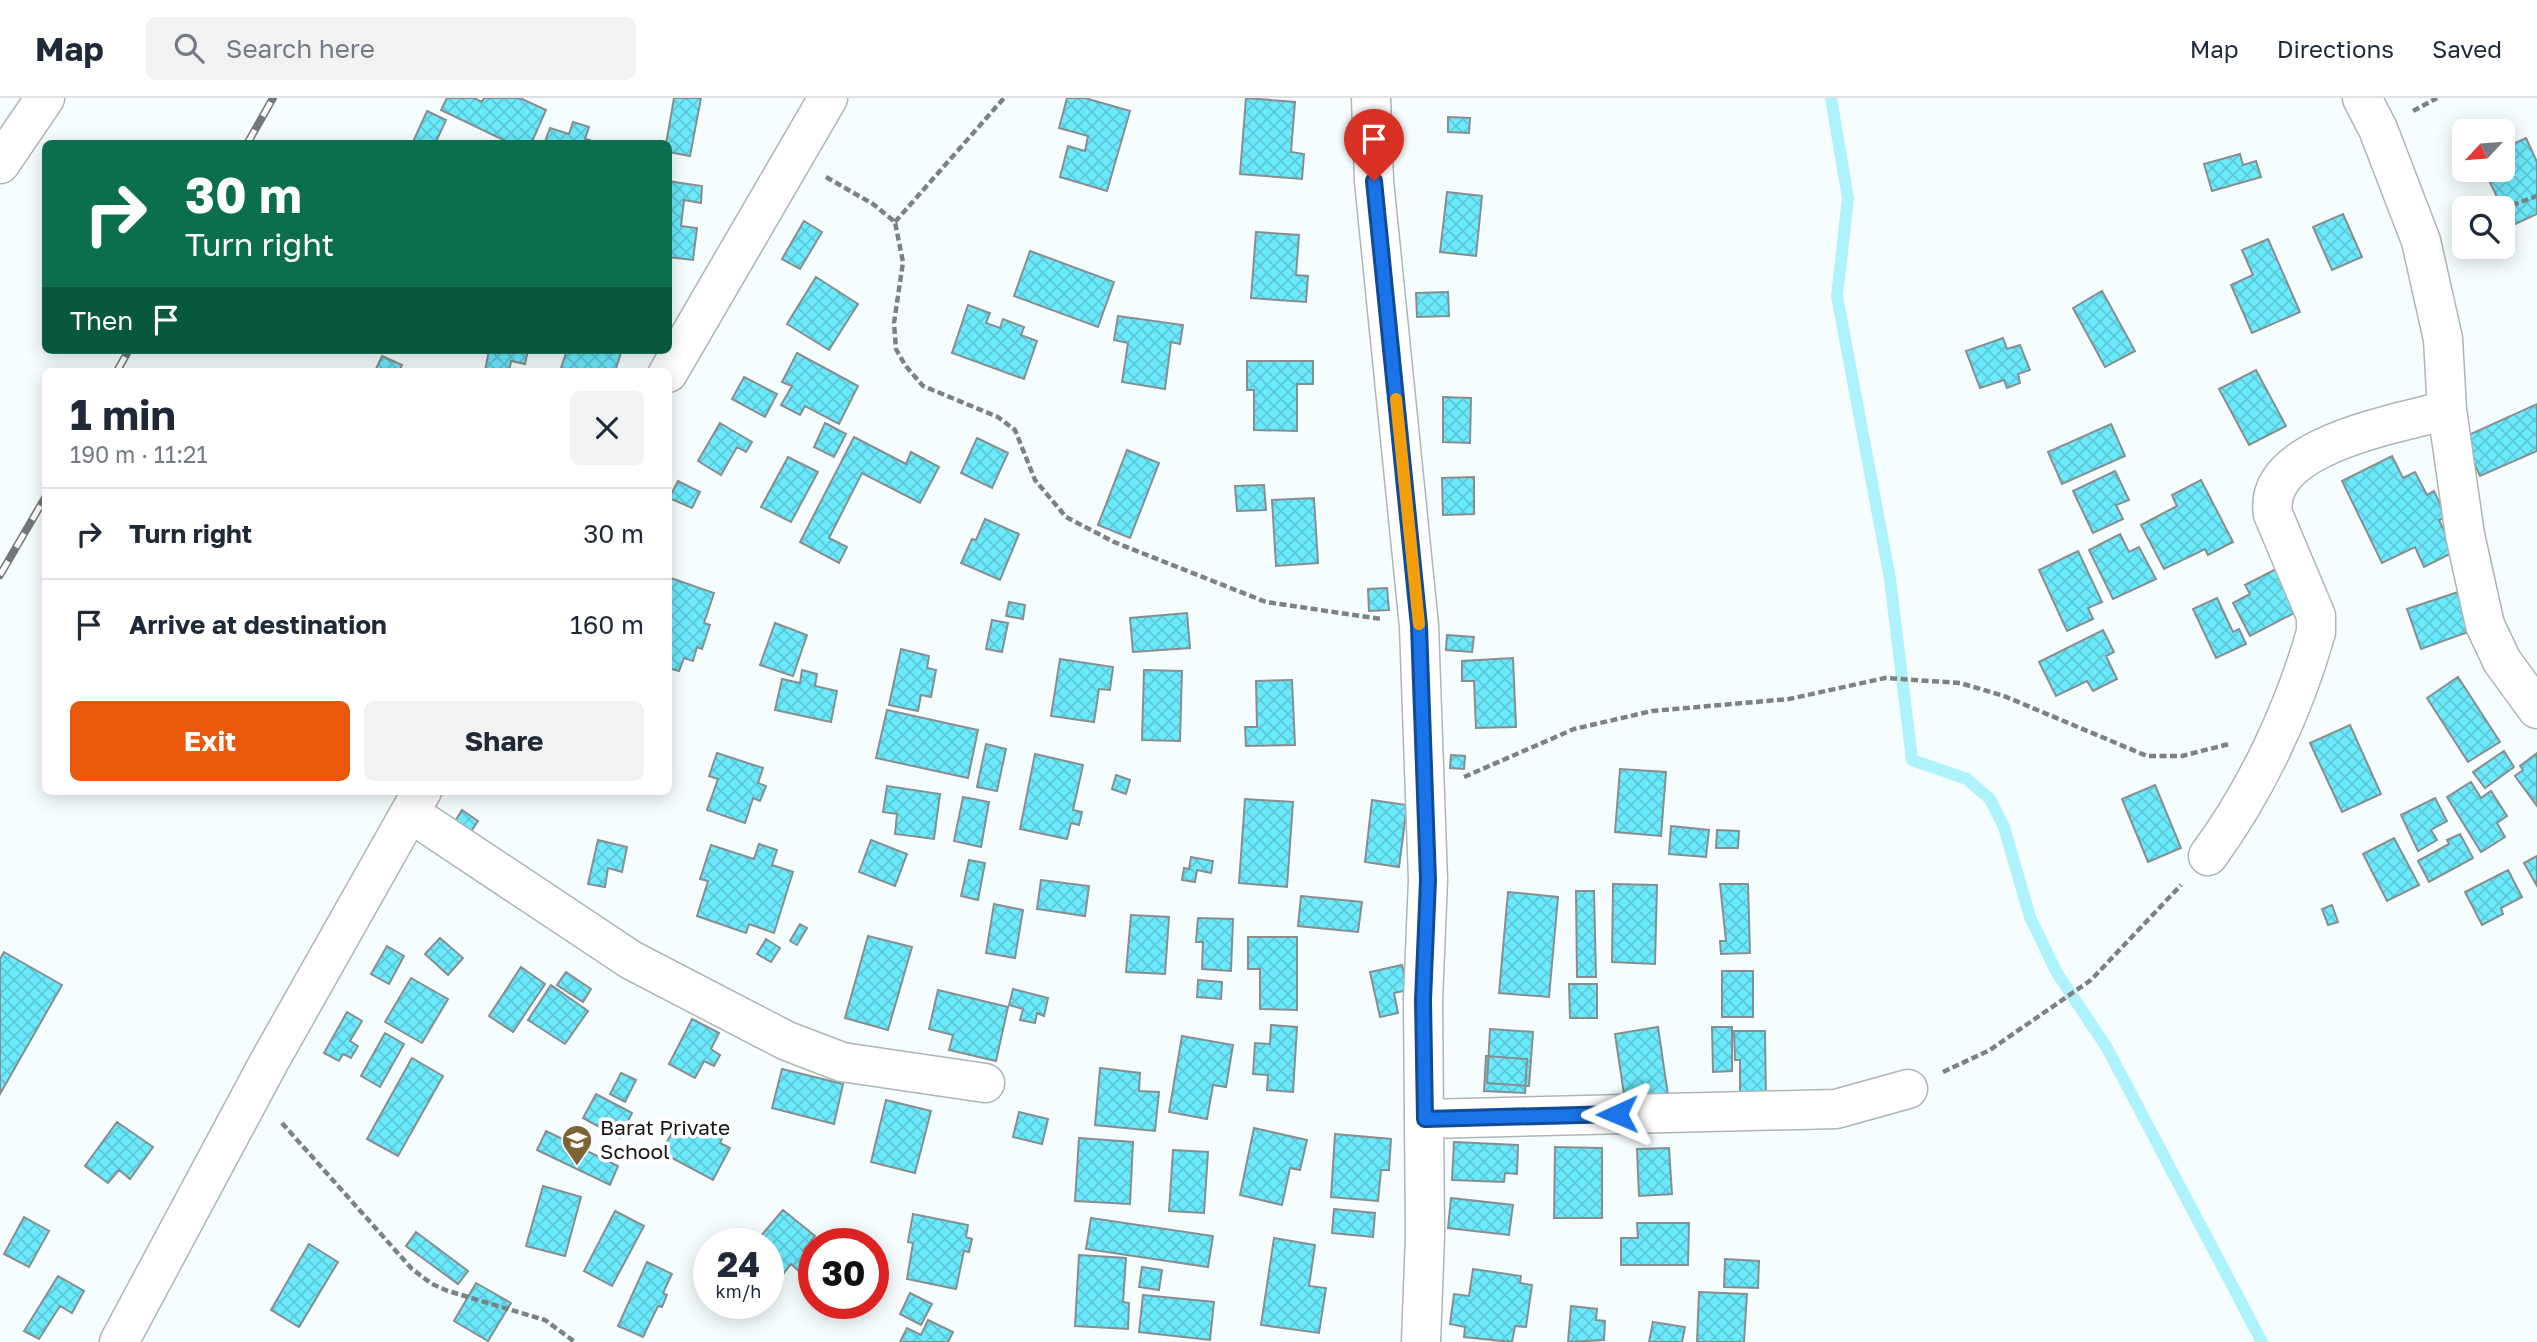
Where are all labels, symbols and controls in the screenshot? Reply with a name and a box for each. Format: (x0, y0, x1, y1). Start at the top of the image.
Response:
search box (146, 17, 636, 80)
text: Map (35, 29, 104, 68)
icon: search (170, 29, 208, 67)
text: Search here (226, 33, 375, 64)
text: Map (2190, 34, 2239, 63)
text: Directions (2277, 34, 2394, 63)
text: Saved (2432, 34, 2502, 63)
pin (1344, 109, 1404, 181)
north arrow (2452, 119, 2515, 182)
map controls (2452, 119, 2515, 259)
icon: arrive (1355, 120, 1393, 158)
text: 30 m (185, 165, 302, 224)
icon: right (70, 168, 161, 259)
button: search (2452, 196, 2515, 259)
text: Turn right (185, 225, 334, 263)
icon: arrive (147, 301, 185, 339)
text: Then (70, 305, 133, 336)
text: 1 min (70, 389, 176, 439)
button: close (570, 391, 644, 465)
text: 190 m · 11:21 (70, 440, 208, 468)
icon: right (70, 515, 108, 553)
text: Turn right (129, 518, 252, 549)
text: 30 m (583, 518, 644, 549)
icon: arrive (70, 606, 108, 644)
text: Arrive at destination (129, 609, 387, 640)
text: 160 m (570, 609, 644, 640)
button: Exit (70, 701, 350, 781)
button: Share (364, 701, 644, 781)
position arrow (1580, 1077, 1654, 1151)
place label: Barat Private School (600, 1114, 730, 1164)
school or university icon: Barat Private School (560, 1123, 594, 1167)
speed limit sign: 30 (798, 1228, 889, 1319)
text: 24 (717, 1243, 760, 1285)
text: km/h (716, 1280, 761, 1302)

